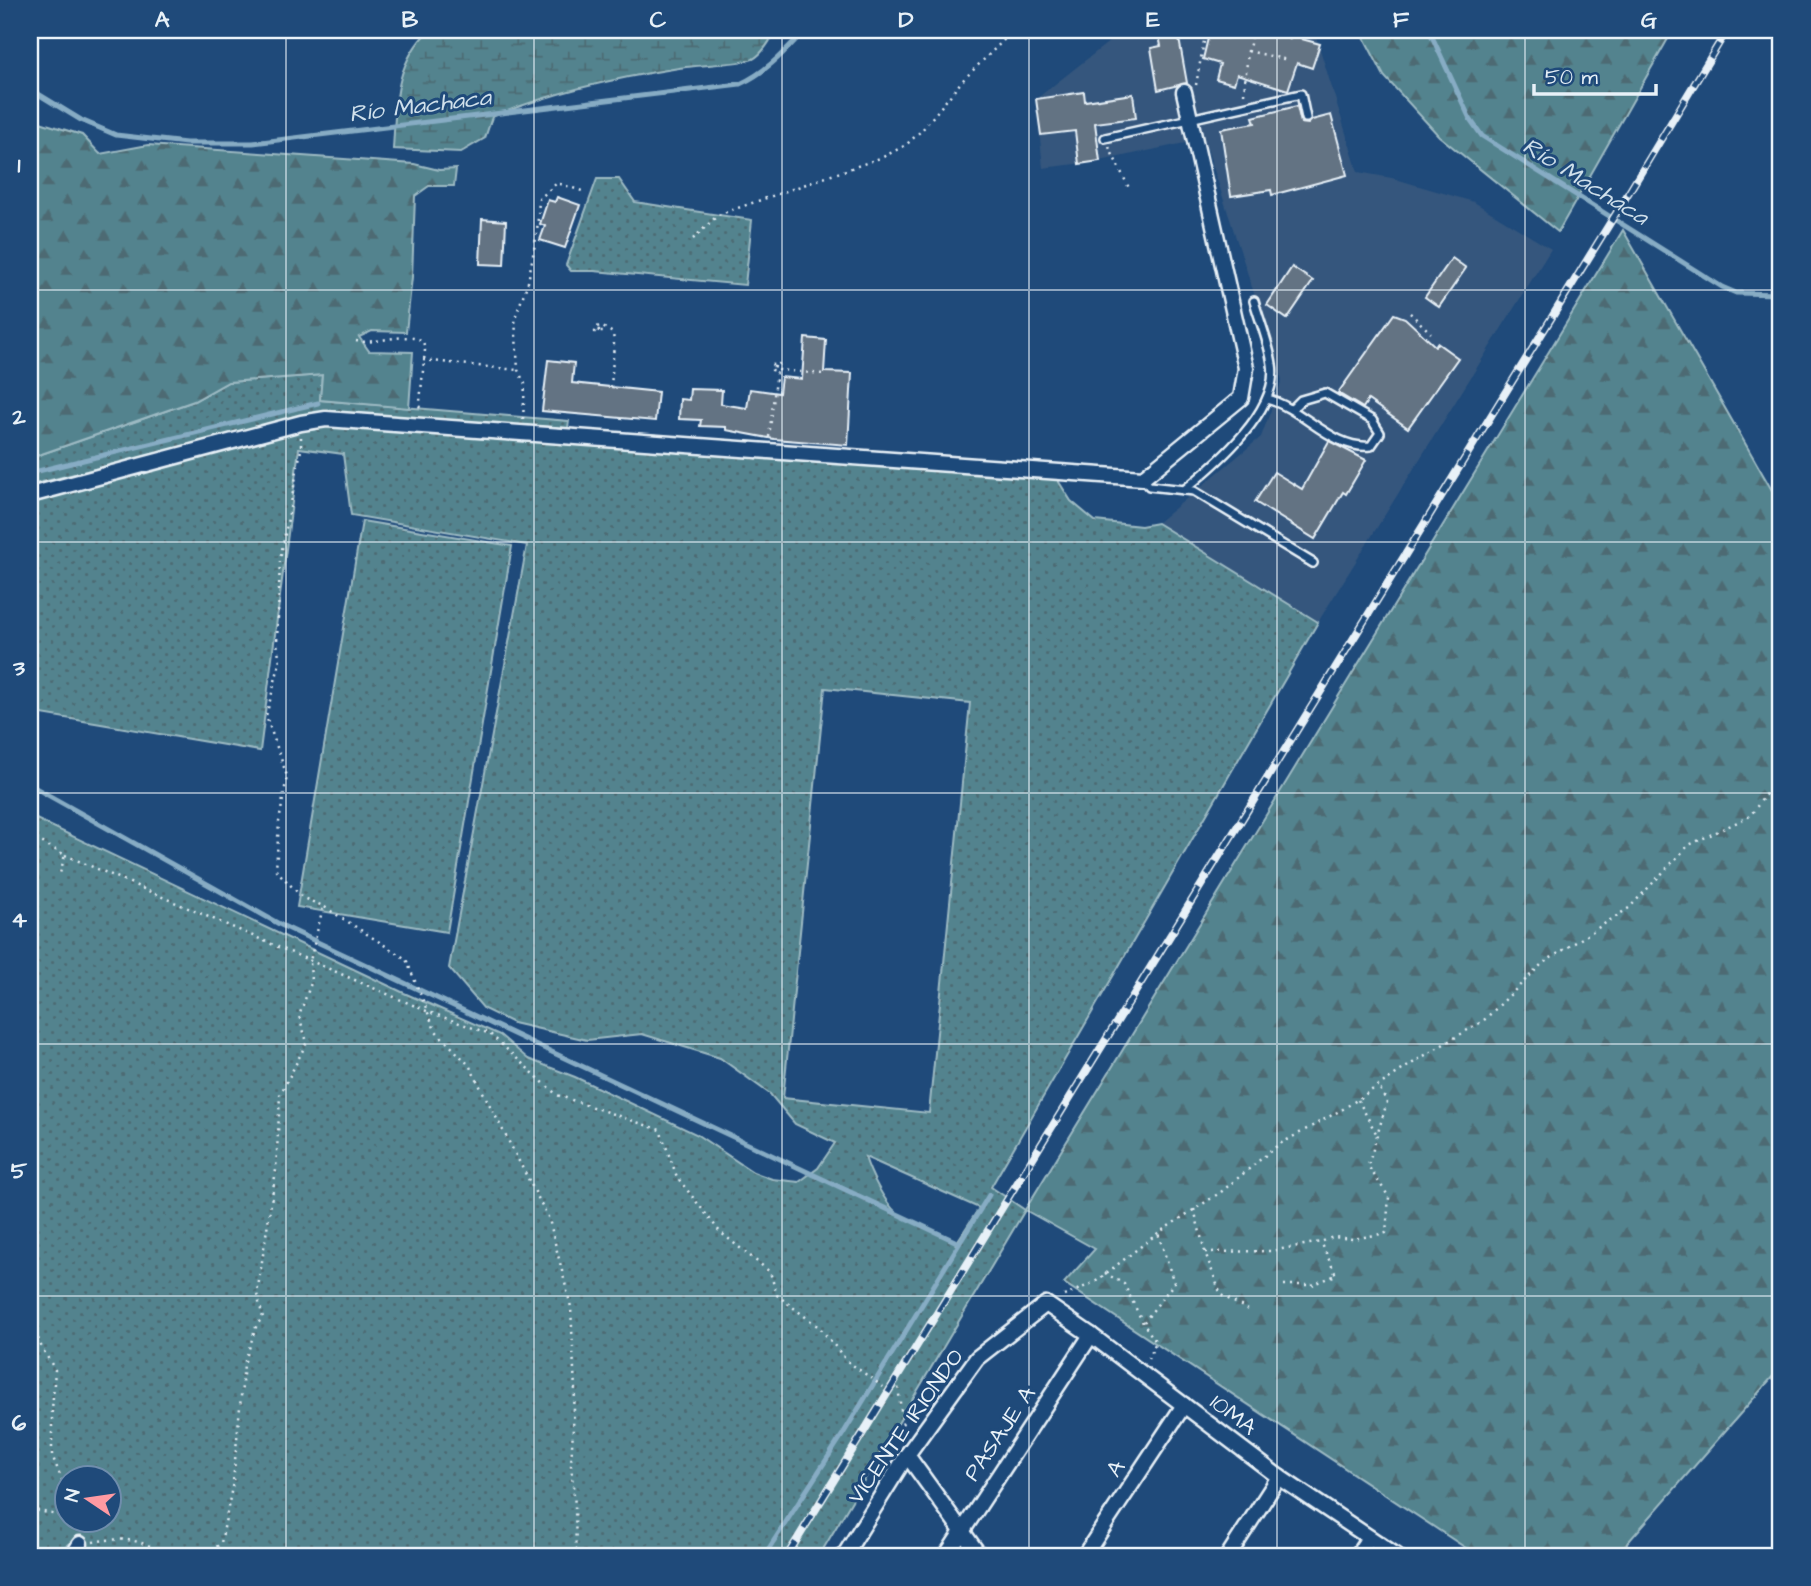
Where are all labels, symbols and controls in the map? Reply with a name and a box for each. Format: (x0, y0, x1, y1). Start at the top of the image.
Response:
text: A (155, 4, 170, 36)
text: B (402, 4, 419, 36)
text: C (650, 4, 667, 36)
text: D (899, 4, 914, 36)
text: E (1146, 4, 1160, 36)
text: F (1393, 4, 1410, 36)
text: G (1641, 4, 1657, 36)
scale bar (1534, 52, 1657, 96)
text: 50 m (1545, 63, 1599, 92)
water label: Río Machaca (347, 80, 495, 132)
water label: Río Machaca (1516, 130, 1656, 235)
text: 1 (18, 149, 21, 181)
text: 2 (11, 401, 26, 433)
text: 3 (12, 652, 25, 684)
text: 4 (11, 904, 27, 936)
text: 5 (11, 1155, 28, 1187)
street label: VICENTE IRIONDO (840, 1342, 971, 1511)
street label: PASAJE A (956, 1379, 1044, 1488)
street label: 10MA (1203, 1387, 1264, 1443)
text: 6 (12, 1407, 27, 1439)
street label: A (1098, 1453, 1133, 1484)
north arrow (52, 1464, 122, 1534)
text: N (58, 1487, 87, 1504)

